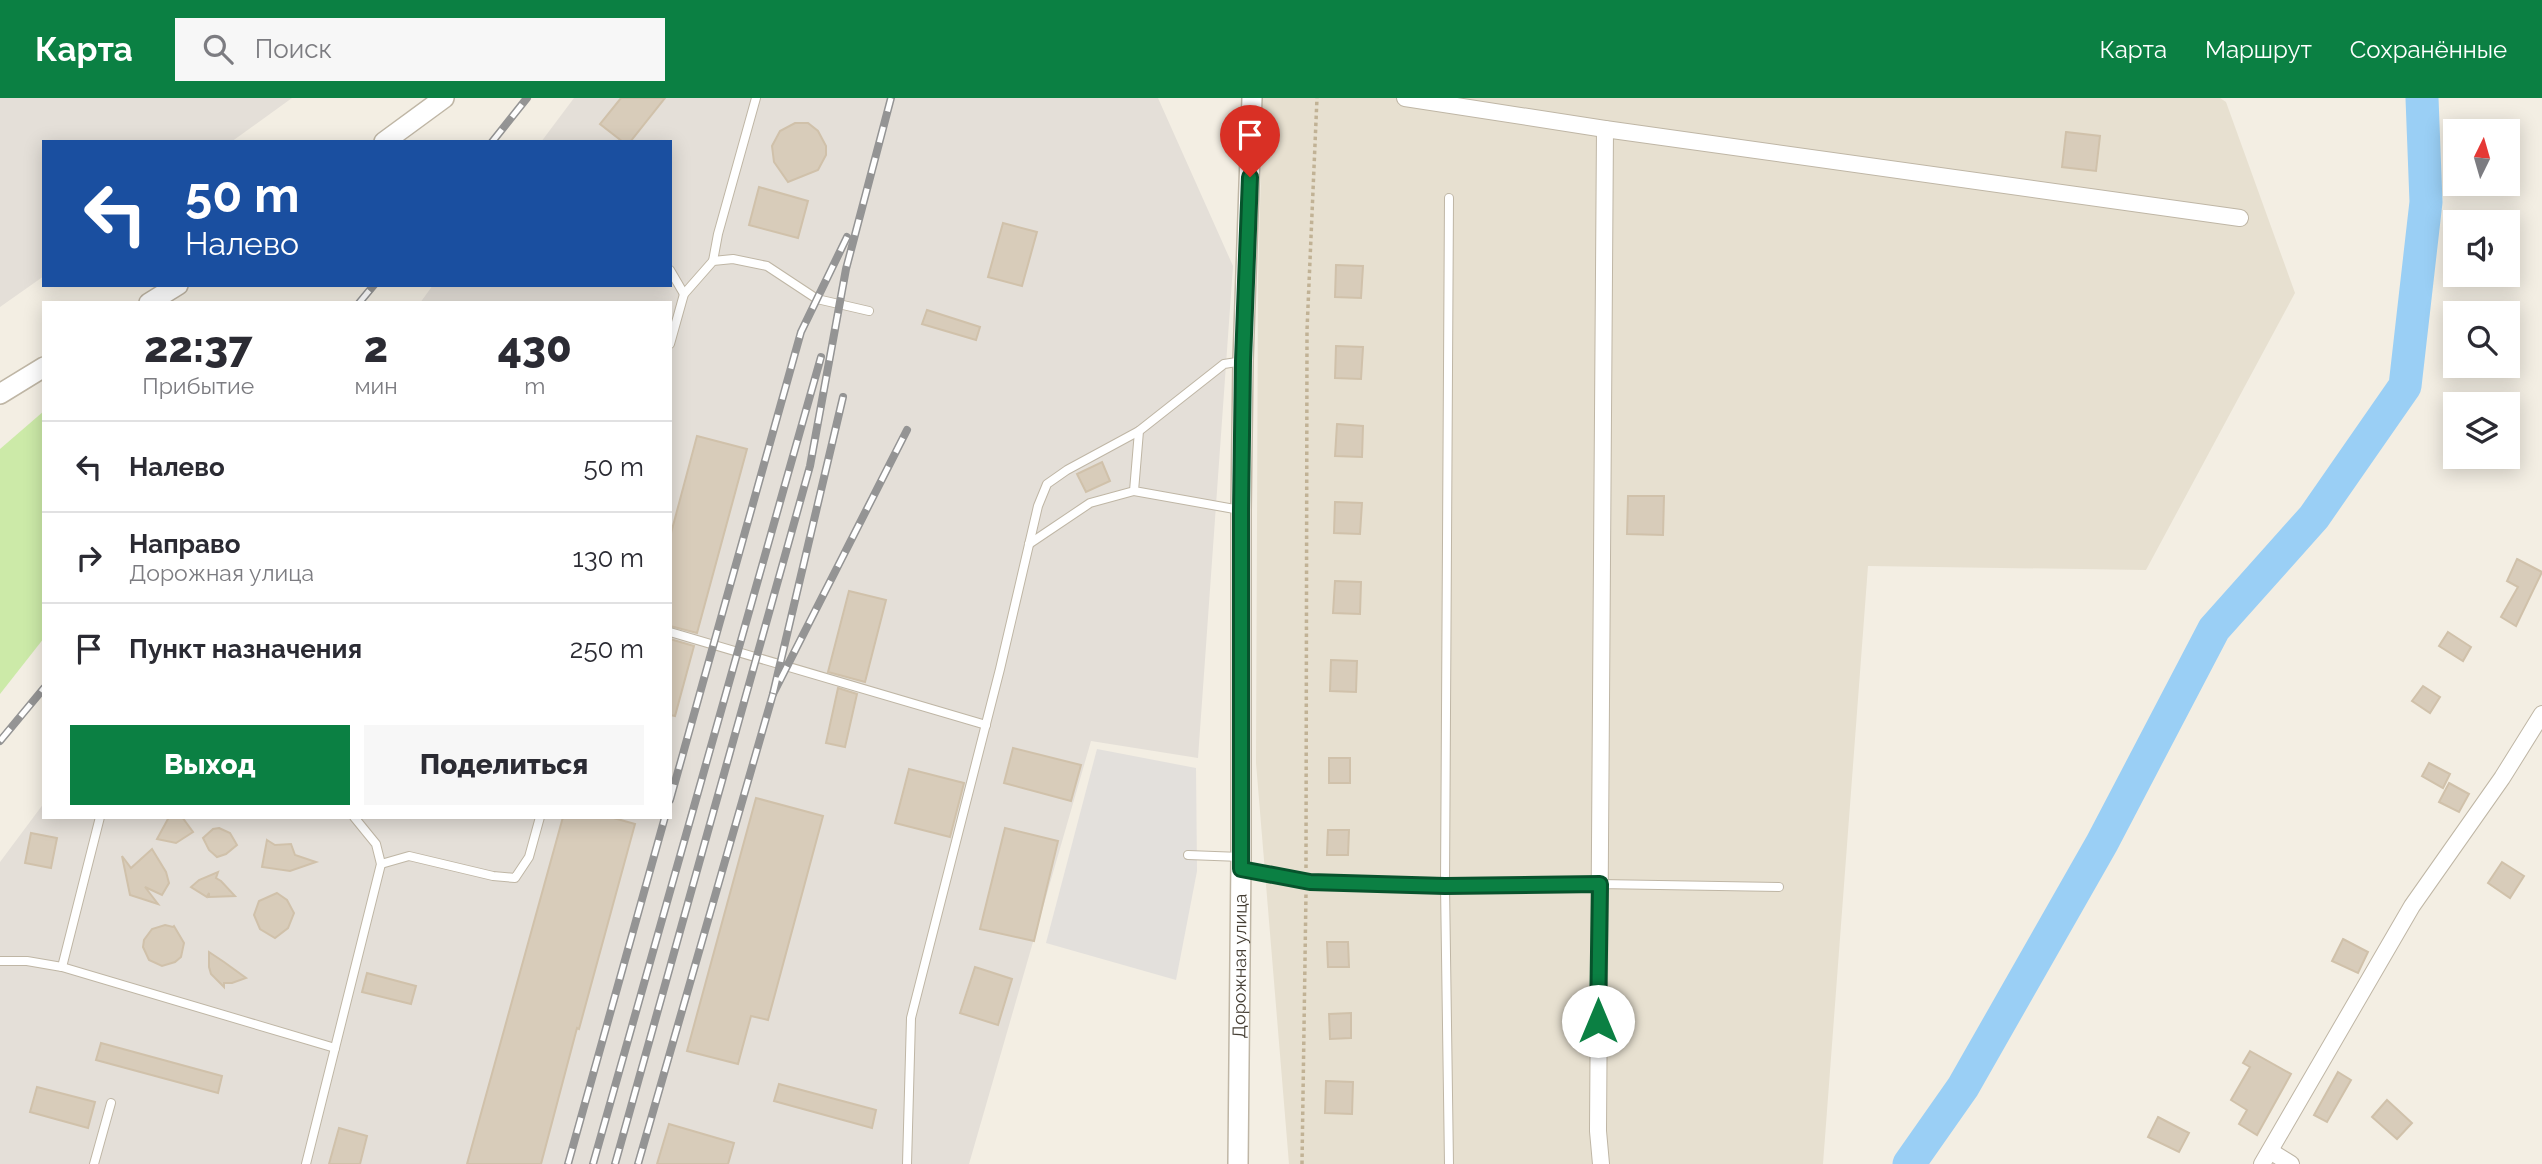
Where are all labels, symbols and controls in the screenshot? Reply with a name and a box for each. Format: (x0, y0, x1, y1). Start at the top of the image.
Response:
search box (175, 18, 665, 81)
text: Карта (35, 30, 133, 69)
icon: search (199, 30, 237, 68)
text: Поиск (255, 34, 332, 64)
text: Карта (2099, 35, 2167, 64)
text: Маршрут (2205, 35, 2312, 64)
text: Сохранённые (2350, 35, 2507, 64)
pin (1220, 105, 1280, 177)
icon: arrive (1231, 116, 1269, 154)
north arrow (2443, 119, 2520, 196)
map controls (2443, 119, 2520, 469)
text: 50 m (185, 166, 300, 223)
icon: left (70, 168, 161, 259)
button: sound (2443, 210, 2520, 287)
text: Налево (185, 225, 299, 262)
button: search (2443, 301, 2520, 378)
text: 22:37 (144, 323, 252, 372)
text: 2 (364, 323, 388, 372)
text: 430 (498, 323, 572, 372)
text: Прибытие (142, 372, 254, 399)
text: мин (354, 372, 398, 399)
text: m (524, 372, 545, 399)
button: layers (2443, 392, 2520, 469)
icon: left (70, 448, 108, 486)
text: Налево (129, 452, 225, 482)
text: 50 m (583, 452, 644, 482)
text: Направо (129, 529, 240, 559)
icon: right (70, 539, 108, 577)
text: 130 m (573, 543, 644, 573)
text: Дорожная улица (129, 559, 314, 586)
icon: arrive (70, 630, 108, 668)
text: Пункт назначения (129, 634, 362, 664)
text: 250 m (570, 634, 644, 664)
button: Выход (70, 725, 350, 805)
button: Поделиться (364, 725, 644, 805)
street label: Дорожная улица (1228, 893, 1251, 1039)
position arrow (1561, 984, 1635, 1058)

